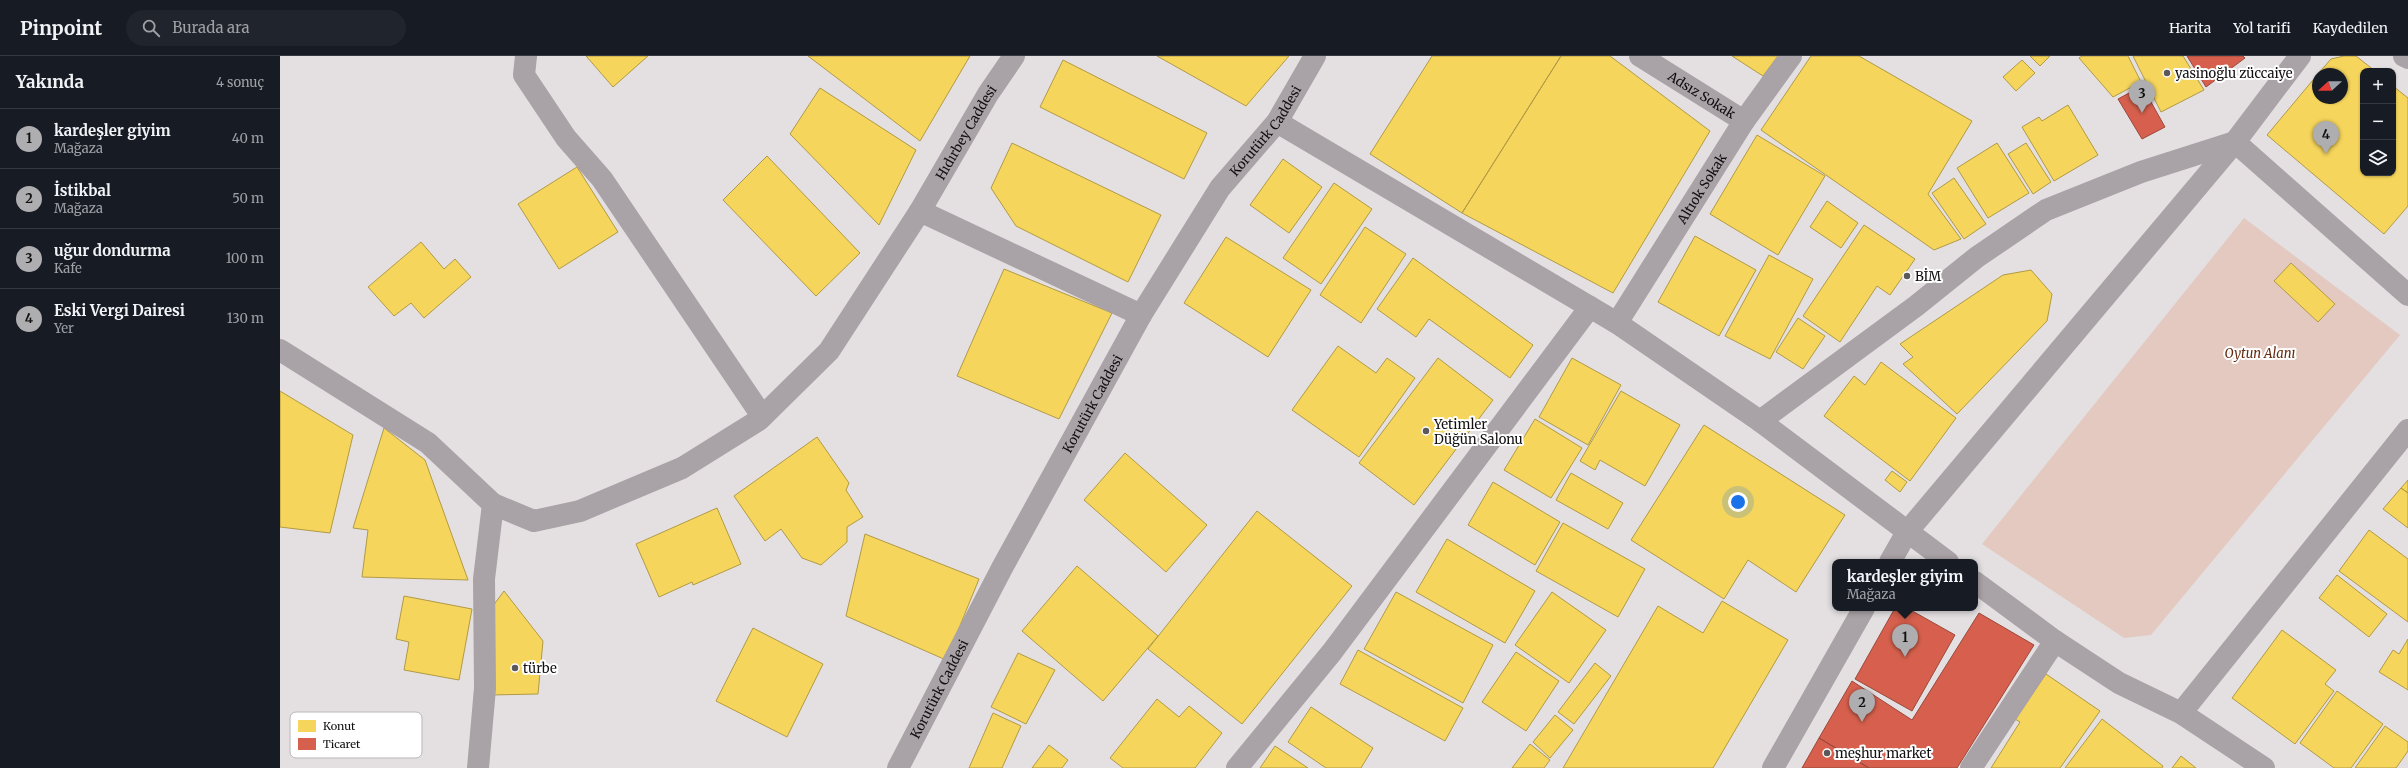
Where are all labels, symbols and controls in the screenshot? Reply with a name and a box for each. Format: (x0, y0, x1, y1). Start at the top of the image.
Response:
search box (126, 10, 406, 46)
text: Pinpoint (20, 16, 102, 40)
icon: search (140, 17, 162, 39)
text: Burada ara (172, 18, 250, 37)
text: Harita (2169, 19, 2211, 37)
text: Yol tarifi (2233, 19, 2291, 37)
text: Kaydedilen (2313, 19, 2388, 37)
place label: yasinoğlu züccaiye (2175, 65, 2293, 82)
street label: Adsız Sokak (1664, 67, 1739, 123)
marker: yasinoğlu züccaiye (2162, 68, 2172, 78)
north arrow (2312, 68, 2348, 104)
map controls (2360, 68, 2396, 176)
button: + (2360, 68, 2396, 104)
text: Yakında (16, 71, 84, 93)
text: 4 sonuç (216, 74, 264, 91)
pin: 3 (2129, 80, 2155, 113)
street label: Hıdırbey Caddesi (931, 82, 1000, 183)
street label: Korutürk Caddesi (1226, 82, 1305, 179)
button: − (2360, 104, 2396, 140)
text: kardeşler giyim (54, 121, 171, 140)
pin: 4 (2313, 121, 2339, 154)
text: 1 (26, 130, 32, 147)
text: 40 m (232, 130, 264, 147)
text: Mağaza (54, 140, 103, 157)
button: layers (2360, 140, 2396, 176)
street label: Altıok Sokak (1673, 149, 1731, 228)
text: İstikbal (54, 181, 111, 200)
text: 2 (25, 190, 33, 207)
text: 50 m (232, 190, 264, 207)
text: Mağaza (54, 200, 103, 217)
text: uğur dondurma (54, 241, 171, 260)
text: 3 (25, 250, 33, 267)
text: 100 m (226, 250, 264, 267)
text: Kafe (54, 260, 82, 277)
place label: BİM (1915, 268, 1941, 285)
marker: BİM (1902, 271, 1912, 281)
text: Eski Vergi Dairesi (54, 301, 185, 320)
text: 4 (25, 310, 33, 327)
text: 130 m (227, 310, 264, 327)
text: Yer (54, 320, 74, 337)
park label: Oytun Alanı (2225, 345, 2296, 362)
street label: Korutürk Caddesi (1059, 352, 1126, 456)
place label: Yetimler Düğün Salonu (1433, 416, 1523, 448)
marker: Yetimler Düğün Salonu (1421, 426, 1431, 436)
your location (1728, 492, 1748, 512)
popup (1832, 559, 1978, 611)
text: kardeşler giyim (1847, 567, 1963, 586)
text: Mağaza (1847, 586, 1896, 603)
pin: 1 (1892, 624, 1918, 657)
street label: Korutürk Caddesi (906, 637, 972, 741)
place label: türbe (523, 660, 557, 677)
marker: türbe (510, 663, 520, 673)
pin: 2 (1849, 689, 1875, 722)
legend (290, 712, 422, 758)
text: Konut (323, 719, 356, 733)
text: Ticaret (323, 737, 361, 751)
place label: meşhur market (1835, 745, 1931, 762)
marker: meşhur market (1822, 748, 1832, 758)

